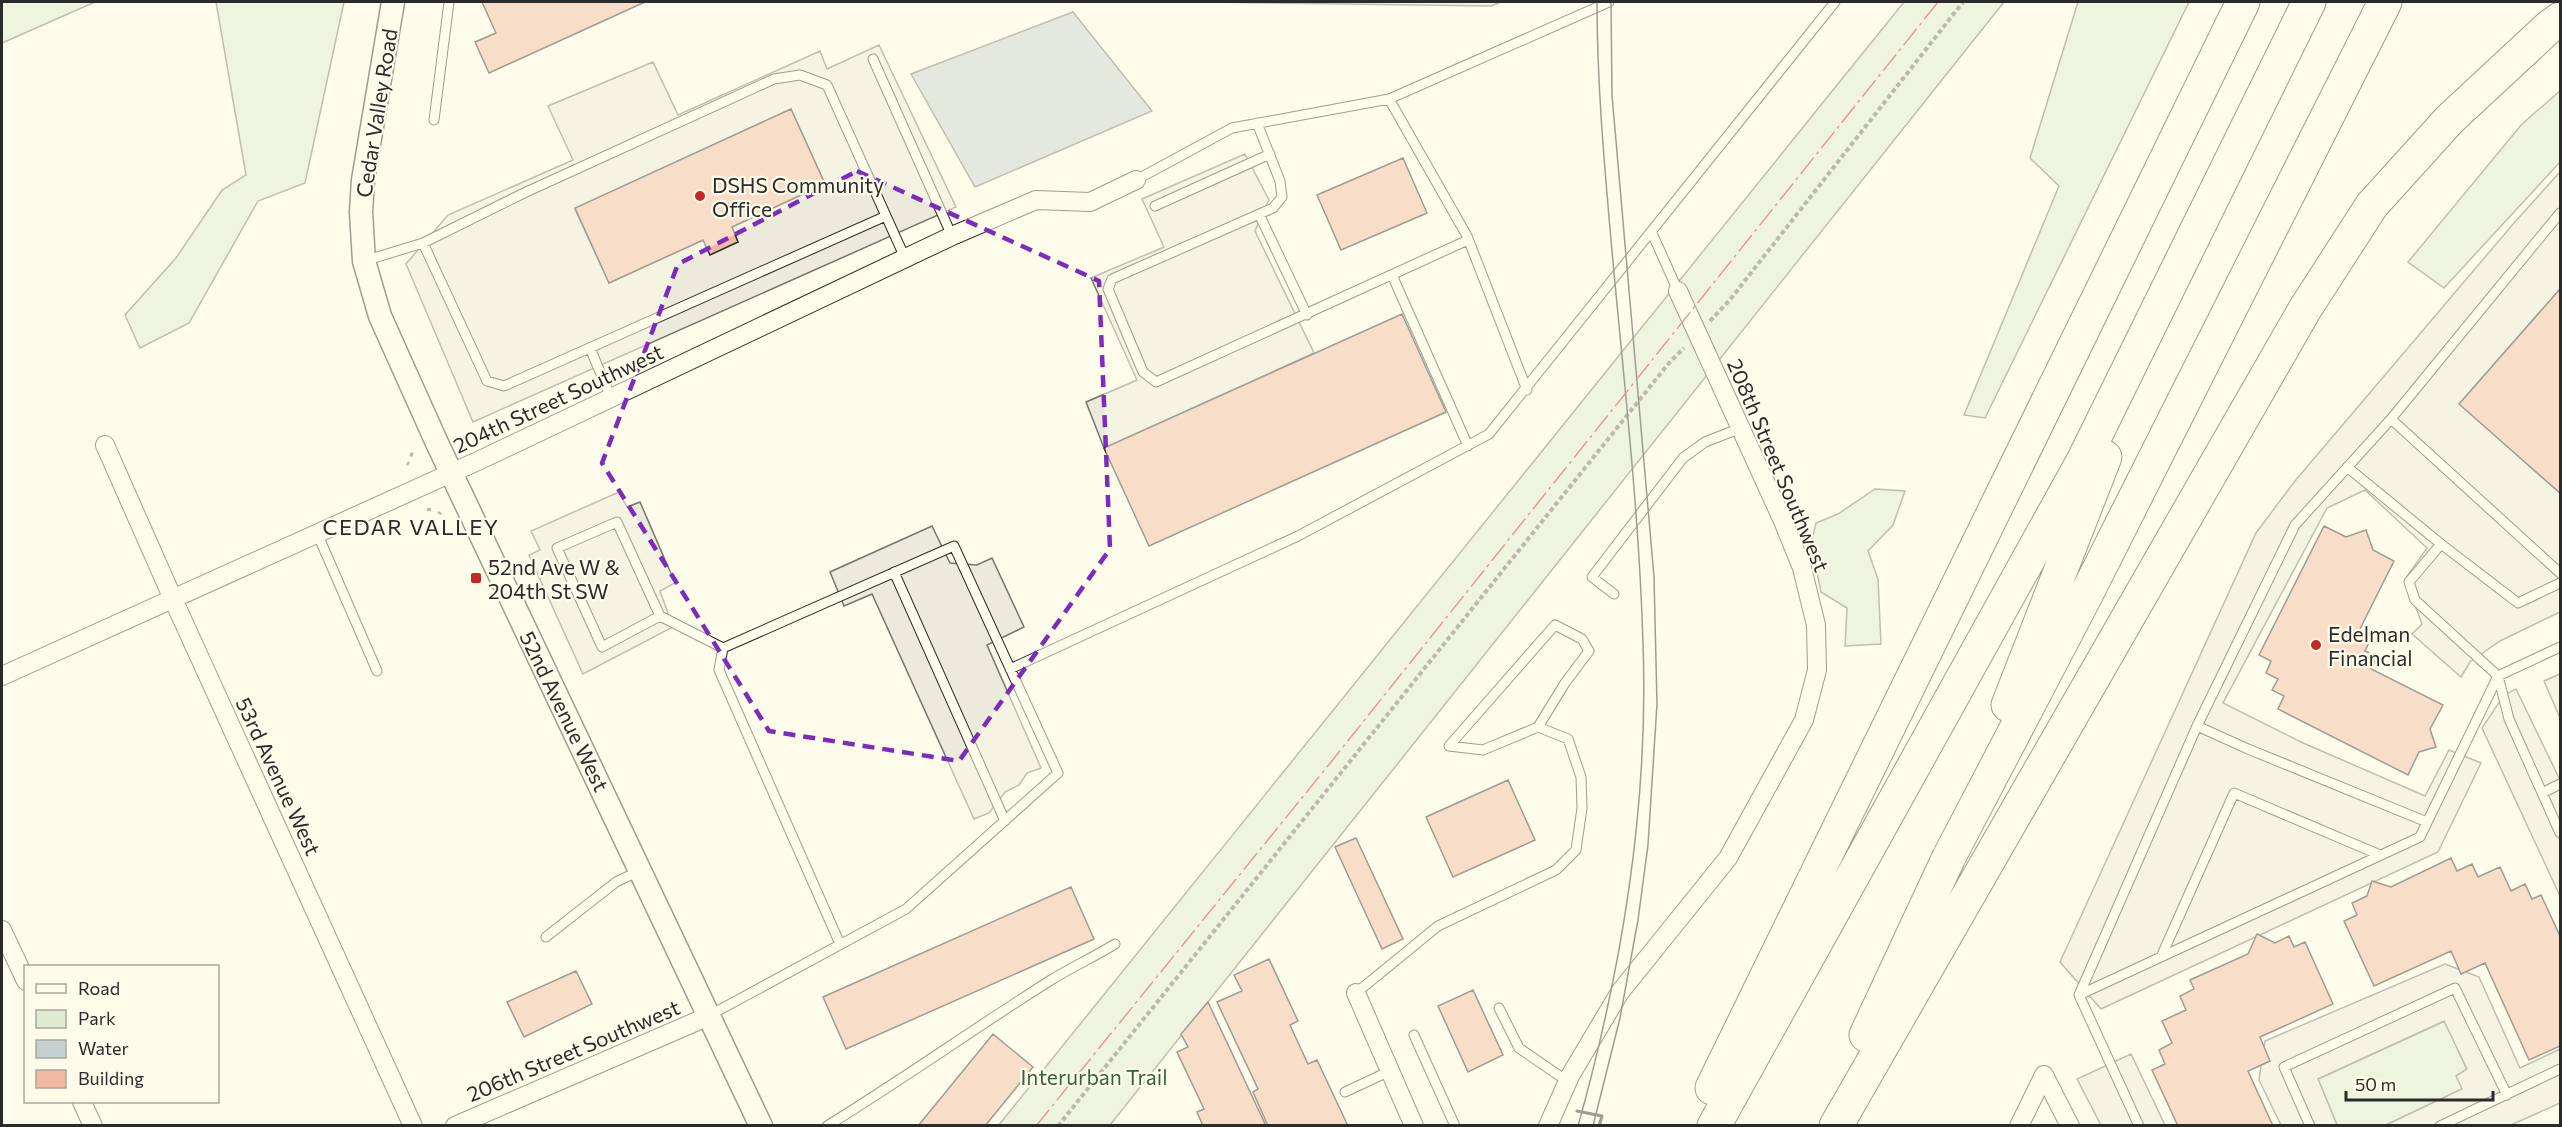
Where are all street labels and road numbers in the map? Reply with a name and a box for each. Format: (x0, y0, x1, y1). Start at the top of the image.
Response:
street label: Cedar Valley Road (350, 27, 402, 199)
street label: 204th Street Southwest (449, 338, 667, 458)
street label: 208th Street Southwest (1723, 355, 1835, 575)
street label: 52nd Avenue West (515, 627, 615, 795)
street label: 53rd Avenue West (231, 693, 327, 859)
street label: 206th Street Southwest (463, 994, 683, 1106)

